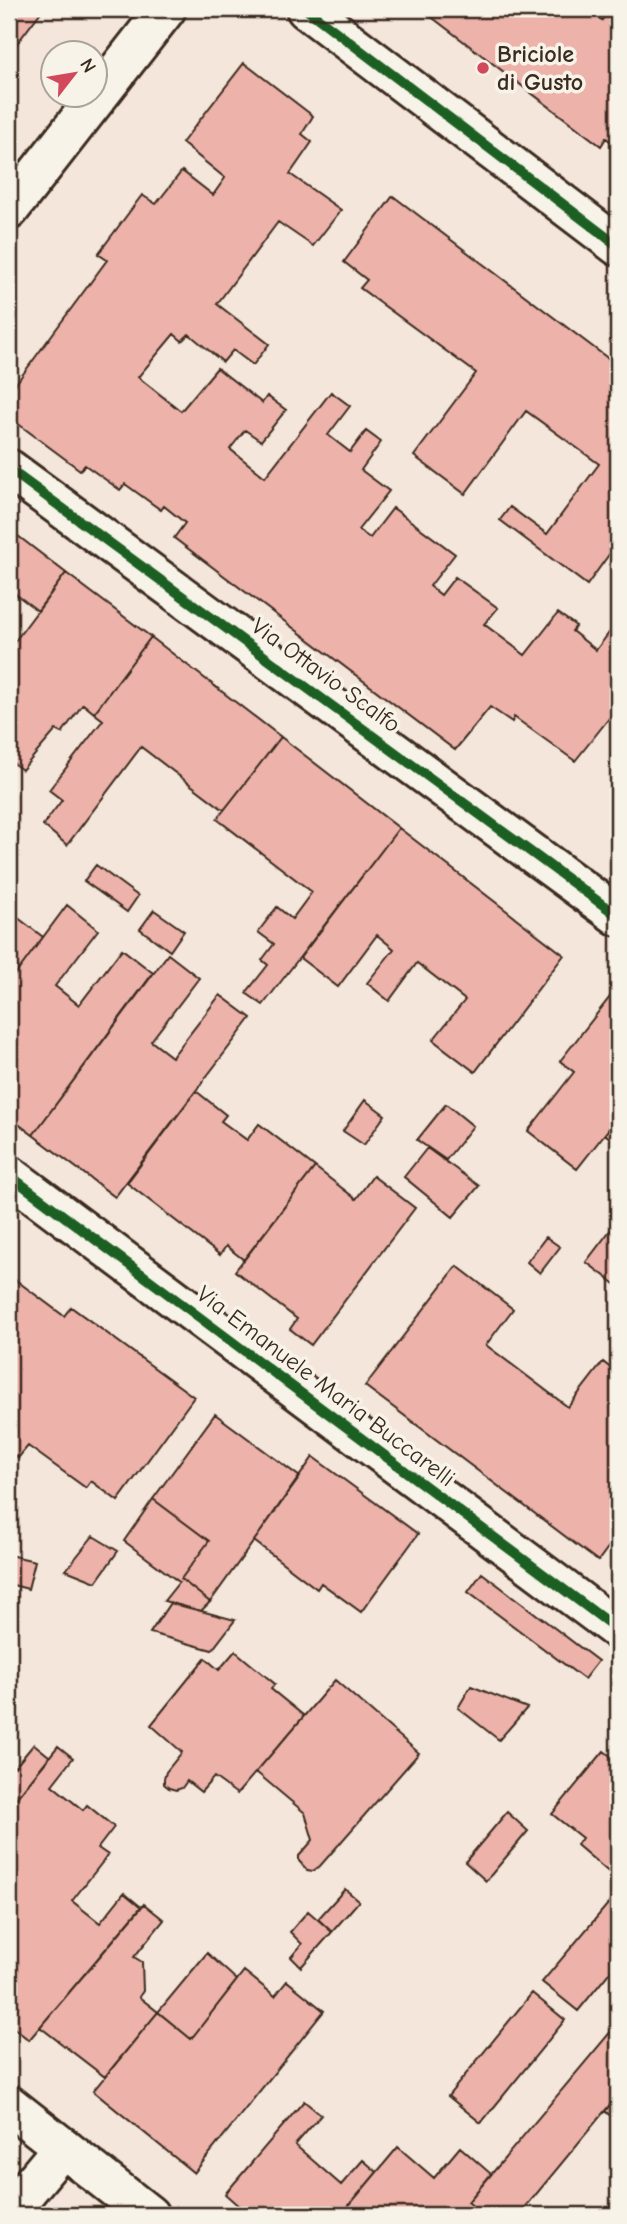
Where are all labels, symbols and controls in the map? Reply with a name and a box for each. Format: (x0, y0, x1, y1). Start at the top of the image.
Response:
north arrow (38, 38, 108, 108)
place label: Briciole di Gusto (497, 40, 583, 96)
text: N (75, 55, 100, 77)
marker: Briciole di Gusto (475, 60, 491, 76)
street label: Via Ottavio Scalfo (246, 612, 406, 738)
street label: Via Emanuele Maria Buccarelli (191, 1280, 461, 1492)

